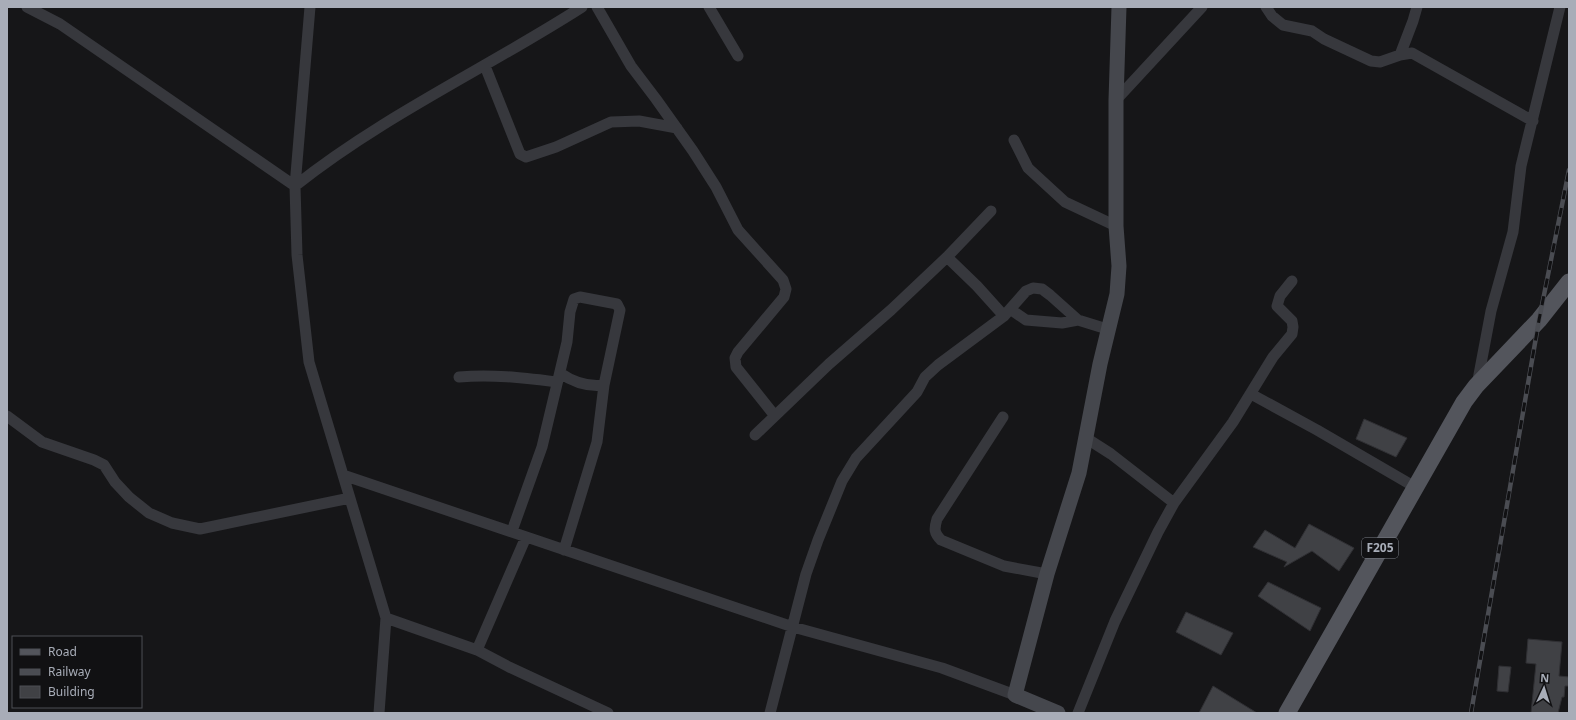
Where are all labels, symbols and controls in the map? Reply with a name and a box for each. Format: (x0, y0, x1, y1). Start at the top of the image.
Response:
road number: F205 (1362, 538, 1398, 558)
legend (12, 636, 142, 708)
text: Road (48, 643, 77, 660)
text: Railway (48, 663, 92, 680)
north arrow (1524, 668, 1564, 708)
text: N (1540, 670, 1550, 685)
text: Building (48, 683, 95, 700)

